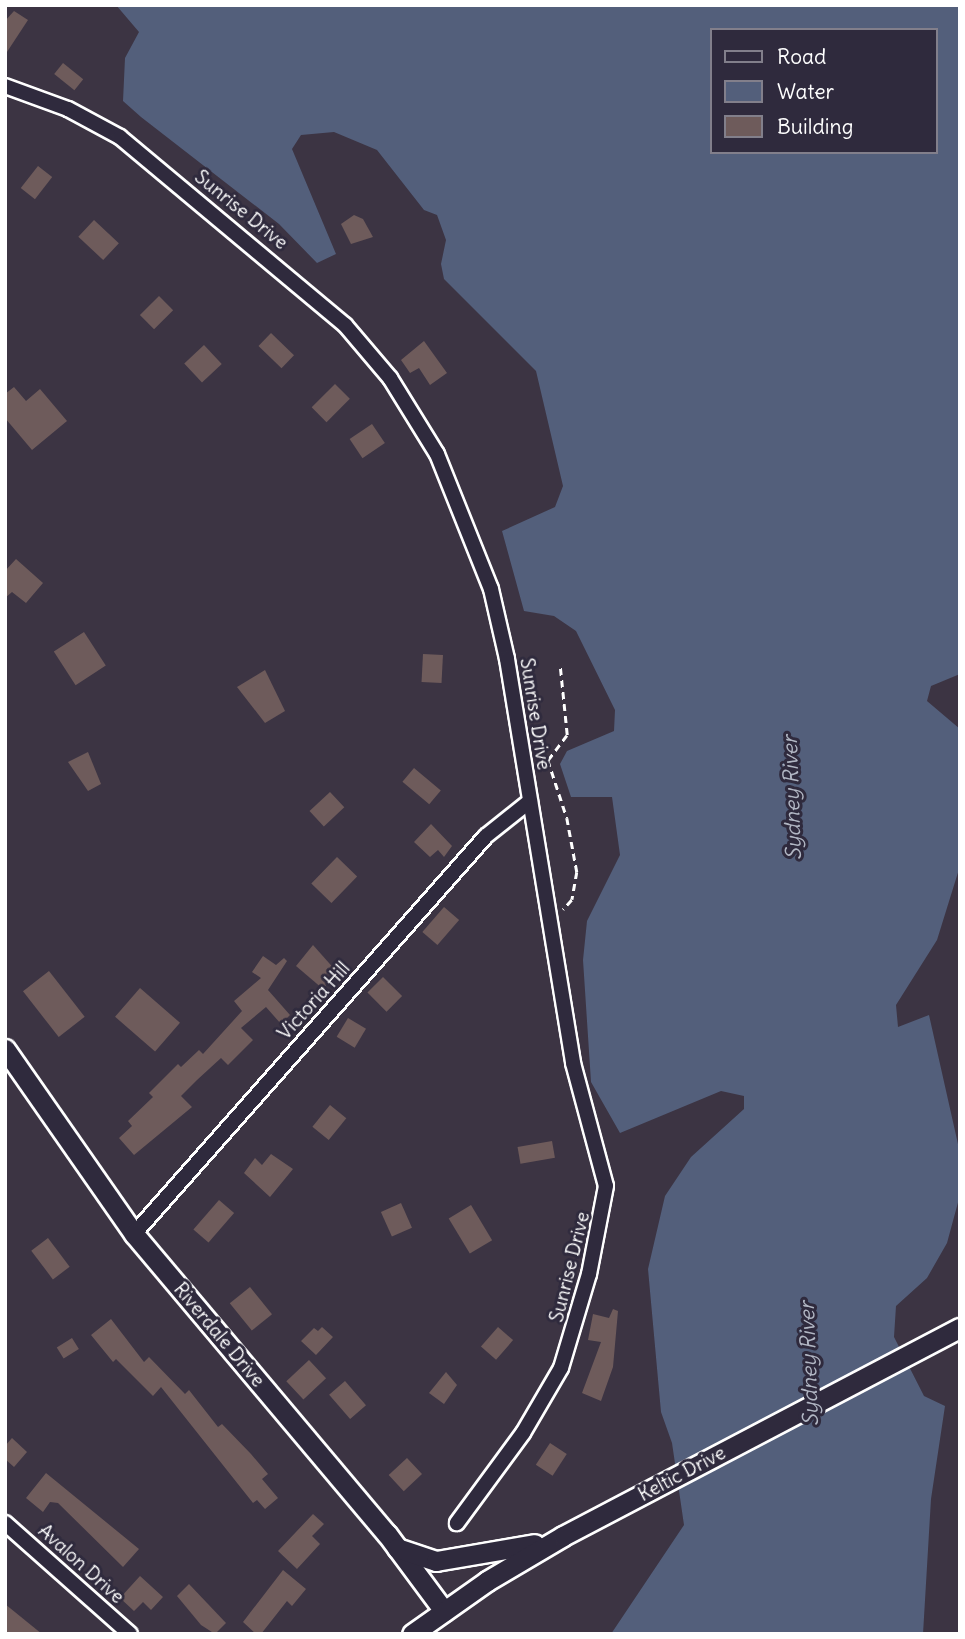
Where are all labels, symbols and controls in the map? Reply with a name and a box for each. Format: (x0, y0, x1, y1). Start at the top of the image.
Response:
legend (710, 28, 937, 154)
text: Road (777, 43, 826, 70)
text: Water (777, 78, 834, 105)
text: Building (777, 113, 853, 140)
street label: Sunrise Drive (190, 166, 292, 254)
street label: Sunrise Drive (515, 656, 555, 772)
water label: Sydney River (777, 735, 807, 861)
street label: Victoria Hill (273, 957, 355, 1045)
street label: Sunrise Drive (545, 1209, 595, 1325)
street label: Riverdale Drive (169, 1278, 269, 1392)
water label: Sydney River (794, 1301, 824, 1427)
street label: Keltic Drive (634, 1442, 730, 1506)
street label: Avalon Drive (33, 1520, 129, 1608)

